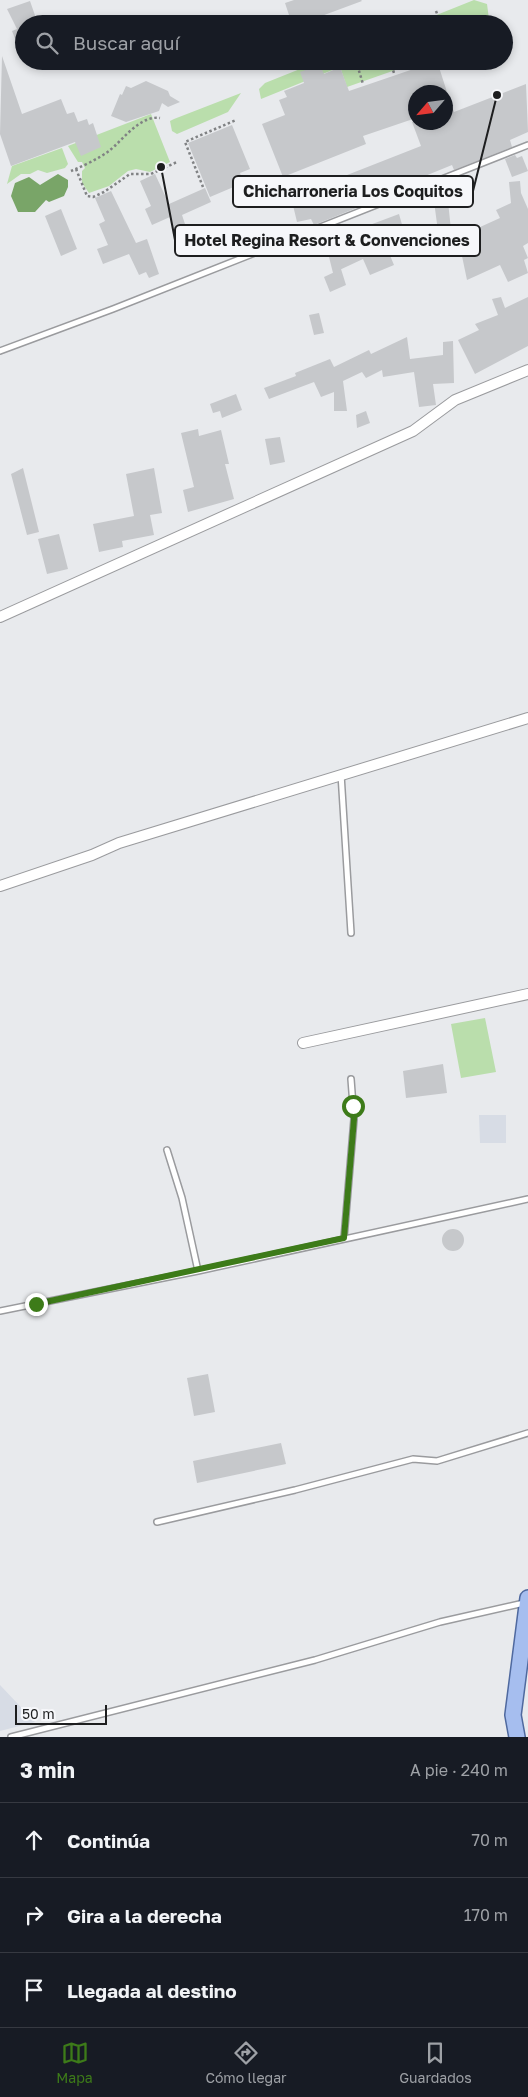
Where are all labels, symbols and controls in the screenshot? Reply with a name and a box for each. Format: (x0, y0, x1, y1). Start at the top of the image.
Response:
search box (15, 15, 513, 70)
icon: search (33, 29, 61, 57)
text: Buscar aquí (73, 31, 180, 54)
north arrow (408, 85, 453, 130)
callout: Chicharroneria Los Coquitos (233, 176, 473, 207)
text: Chicharroneria Los Coquitos (243, 181, 463, 201)
callout: Hotel Regina Resort & Convenciones (175, 225, 480, 256)
text: Hotel Regina Resort & Convenciones (184, 230, 470, 250)
route start (342, 1095, 365, 1118)
route end (25, 1293, 48, 1316)
scale bar (15, 1702, 108, 1725)
text: 50 m (22, 1705, 55, 1722)
text: 3 min (20, 1757, 75, 1783)
text: A pie · 240 m (410, 1760, 508, 1780)
icon: ahead (20, 1826, 48, 1854)
text: Continúa (67, 1829, 150, 1852)
text: 70 m (471, 1830, 508, 1850)
icon: right (20, 1901, 48, 1929)
text: Gira a la derecha (67, 1904, 222, 1927)
text: 170 m (464, 1905, 508, 1925)
icon: arrive (20, 1976, 48, 2004)
text: Llegada al destino (67, 1979, 237, 2002)
tab: Mapa (56, 2039, 93, 2086)
tab: Cómo llegar (205, 2039, 287, 2086)
tab: Guardados (399, 2039, 472, 2086)

